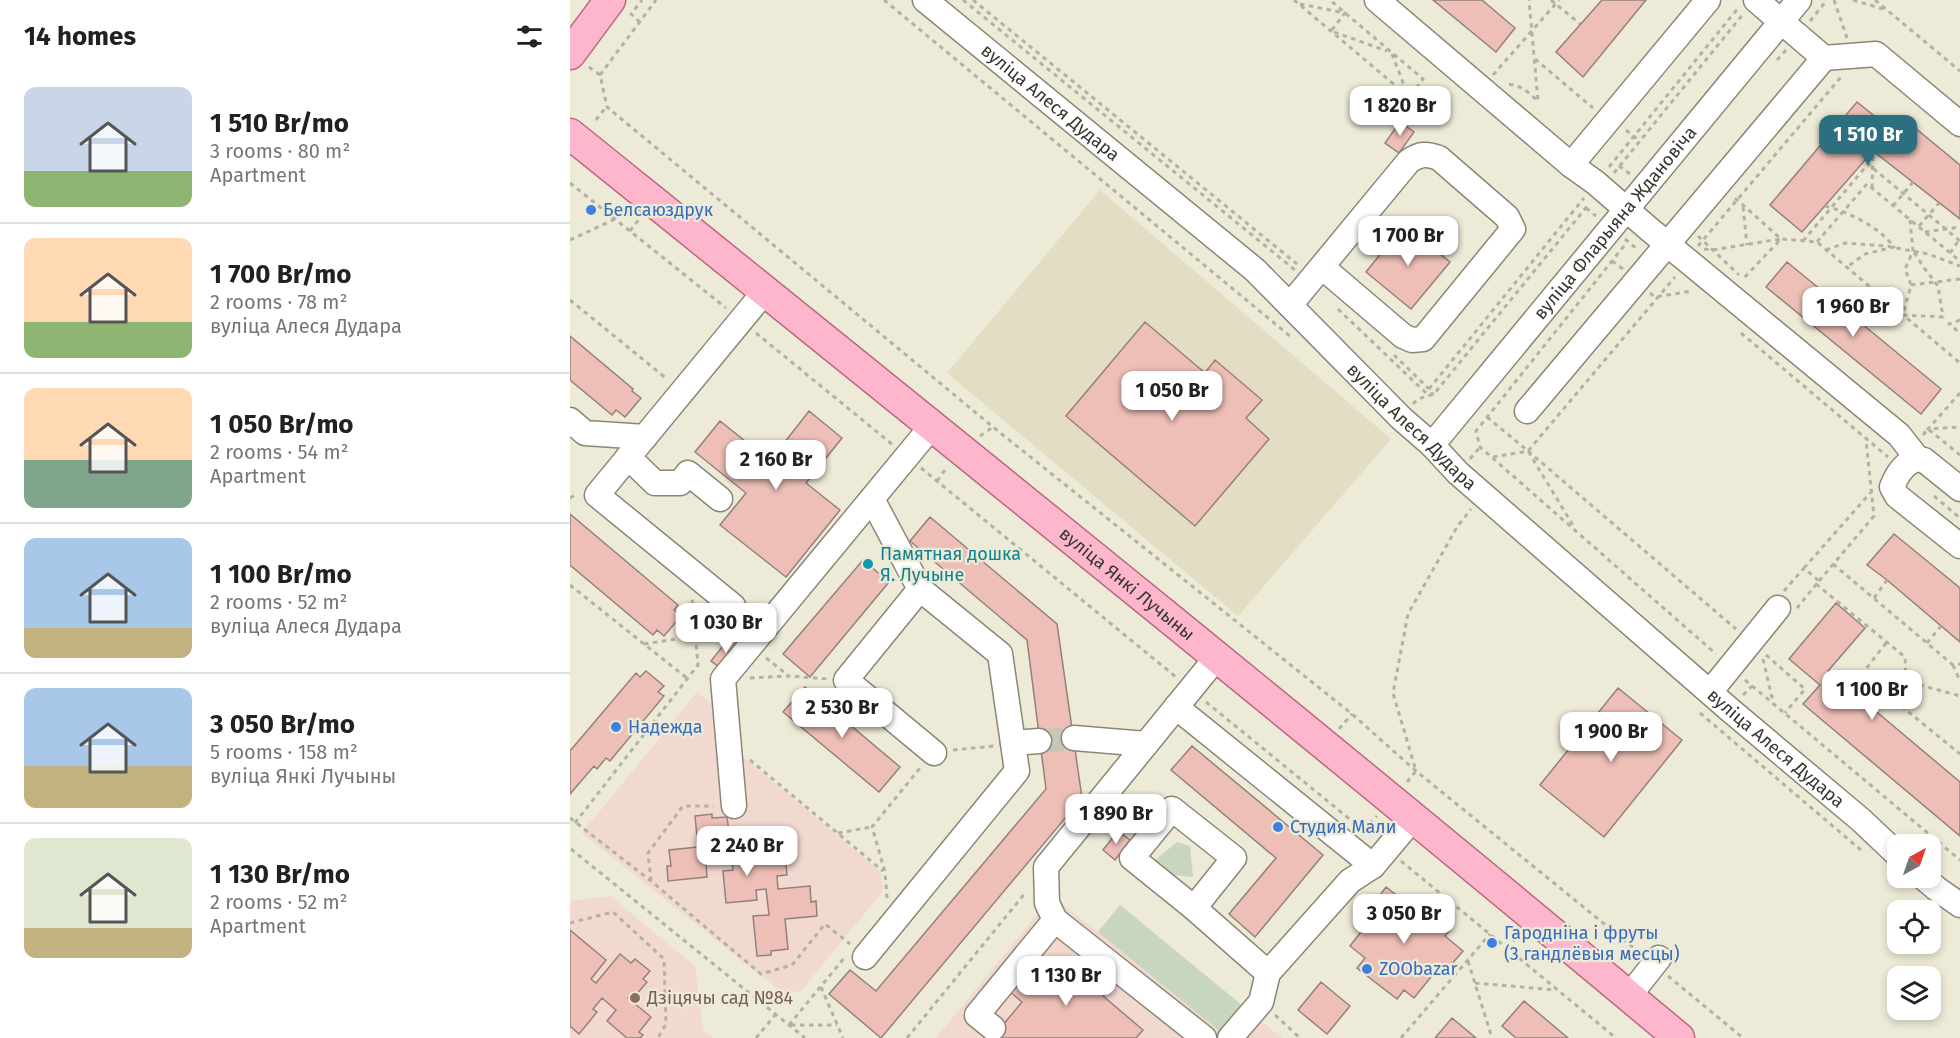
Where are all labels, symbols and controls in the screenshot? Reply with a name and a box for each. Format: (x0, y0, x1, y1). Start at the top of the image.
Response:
icon: filters (513, 20, 546, 53)
text: 14 homes (24, 21, 136, 52)
street label: вуліца Алеся Дудара (977, 39, 1124, 166)
pin: 1 820 Br (1338, 86, 1462, 137)
text: 1 820 Br (1364, 93, 1436, 117)
text: 1 510 Br/mo (210, 108, 349, 139)
icon: home (72, 111, 144, 183)
pin: 1 510 Br (1806, 115, 1930, 166)
street label: вуліца Фларыяна Ждановіча (1529, 122, 1701, 324)
text: 1 510 Br (1833, 122, 1903, 146)
text: 3 rooms · 80 m² (210, 139, 350, 163)
text: Apartment (210, 163, 306, 187)
place label: Белсаюздрук (603, 199, 714, 221)
marker: Белсаюздрук (584, 203, 598, 217)
pin: 1 700 Br (1346, 216, 1470, 267)
text: 1 700 Br (1372, 223, 1444, 247)
text: 1 700 Br/mo (210, 259, 352, 290)
icon: home (72, 262, 144, 334)
pin: 1 960 Br (1791, 287, 1915, 338)
text: 2 rooms · 78 m² (210, 290, 347, 314)
text: 1 960 Br (1816, 294, 1890, 318)
text: вуліца Алеся Дудара (210, 314, 402, 338)
street label: вуліца Алеся Дудара (1342, 359, 1481, 495)
pin: 1 050 Br (1110, 371, 1234, 422)
text: 1 050 Br (1135, 378, 1209, 402)
text: 1 050 Br/mo (210, 409, 354, 440)
icon: home (72, 412, 144, 484)
text: 2 rooms · 54 m² (210, 440, 349, 464)
pin: 2 160 Br (714, 440, 838, 491)
text: 2 160 Br (740, 447, 812, 471)
text: Apartment (210, 464, 306, 488)
street label: вуліца Янкі Лучыны (1055, 522, 1199, 645)
place label: Памятная дошка Я. Лучыне (880, 543, 1021, 586)
marker: Памятная дошка Я. Лучыне (861, 557, 875, 571)
text: 1 100 Br/mo (210, 559, 352, 590)
icon: home (72, 562, 144, 634)
text: 2 rooms · 52 m² (210, 590, 348, 614)
pin: 1 030 Br (664, 603, 788, 654)
text: 1 030 Br (690, 610, 762, 634)
text: вуліца Алеся Дудара (210, 614, 402, 638)
pin: 1 100 Br (1810, 670, 1934, 721)
text: 1 100 Br (1836, 677, 1908, 701)
street label: вуліца Алеся Дудара (1703, 684, 1849, 812)
pin: 2 530 Br (780, 688, 904, 739)
text: 2 530 Br (806, 695, 878, 719)
text: 3 050 Br/mo (210, 709, 355, 740)
icon: home (72, 712, 144, 784)
pin: 1 900 Br (1549, 712, 1673, 763)
place label: Надежда (628, 716, 702, 738)
text: 1 900 Br (1574, 719, 1648, 743)
marker: Надежда (609, 720, 623, 734)
text: 5 rooms · 158 m² (210, 740, 358, 764)
text: вуліца Янкі Лучыны (210, 764, 396, 788)
pin: 1 890 Br (1054, 794, 1178, 845)
text: 1 890 Br (1079, 801, 1153, 825)
place label: Студия Мали (1290, 816, 1396, 838)
marker: Студия Мали (1271, 820, 1285, 834)
pin: 2 240 Br (685, 826, 809, 877)
text: 2 240 Br (711, 833, 783, 857)
north arrow (1887, 834, 1941, 888)
map controls (1887, 834, 1941, 1020)
text: 1 130 Br/mo (210, 859, 350, 890)
icon: home (72, 862, 144, 934)
text: 2 rooms · 52 m² (210, 890, 348, 914)
pin: 3 050 Br (1342, 894, 1466, 945)
button: locate (1887, 900, 1941, 954)
text: 3 050 Br (1367, 901, 1441, 925)
text: Apartment (210, 914, 306, 938)
place label: Гародніна і фруты (3 гандлёвыя месцы) (1504, 922, 1680, 965)
marker: Гародніна і фруты (3 гандлёвыя месцы) (1485, 936, 1499, 950)
pin: 1 130 Br (1004, 956, 1128, 1007)
place label: ZOObazar (1379, 958, 1458, 980)
marker: ZOObazar (1360, 962, 1374, 976)
text: 1 130 Br (1031, 963, 1101, 987)
button: layers (1887, 966, 1941, 1020)
place label: Дзіцячы сад №84 (646, 987, 794, 1009)
marker: Дзіцячы сад №84 (628, 991, 642, 1005)

